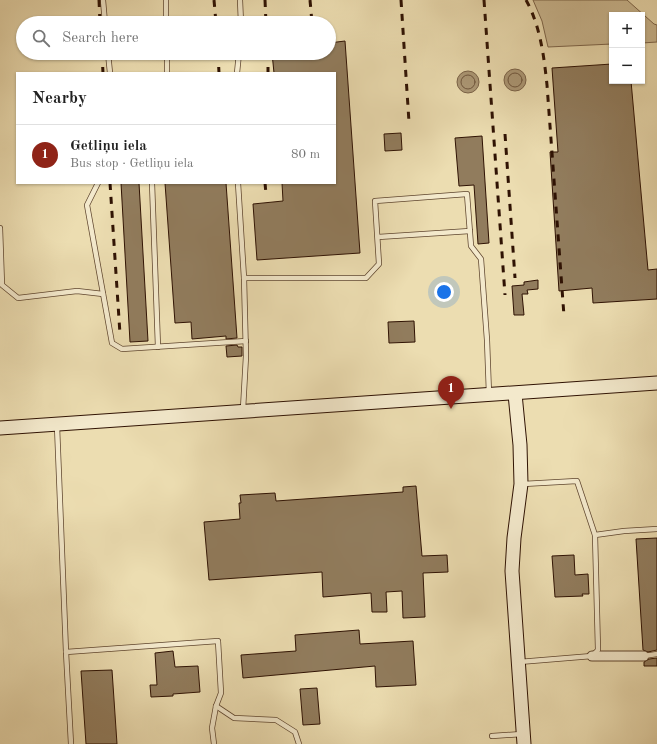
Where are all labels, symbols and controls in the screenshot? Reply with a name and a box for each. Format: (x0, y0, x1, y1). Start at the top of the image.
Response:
map controls (609, 12, 645, 84)
button: + (609, 12, 645, 48)
search box (16, 16, 336, 60)
icon: search (30, 27, 52, 49)
text: Search here (62, 31, 139, 46)
button: − (609, 48, 645, 84)
text: Nearby (32, 90, 87, 107)
text: Getliņu iela (70, 139, 147, 154)
text: 1 (41, 148, 49, 161)
text: 80 m (291, 148, 320, 161)
text: Bus stop · Getliņu iela (70, 157, 193, 170)
your location (434, 282, 454, 302)
pin: 1 (438, 376, 464, 409)

